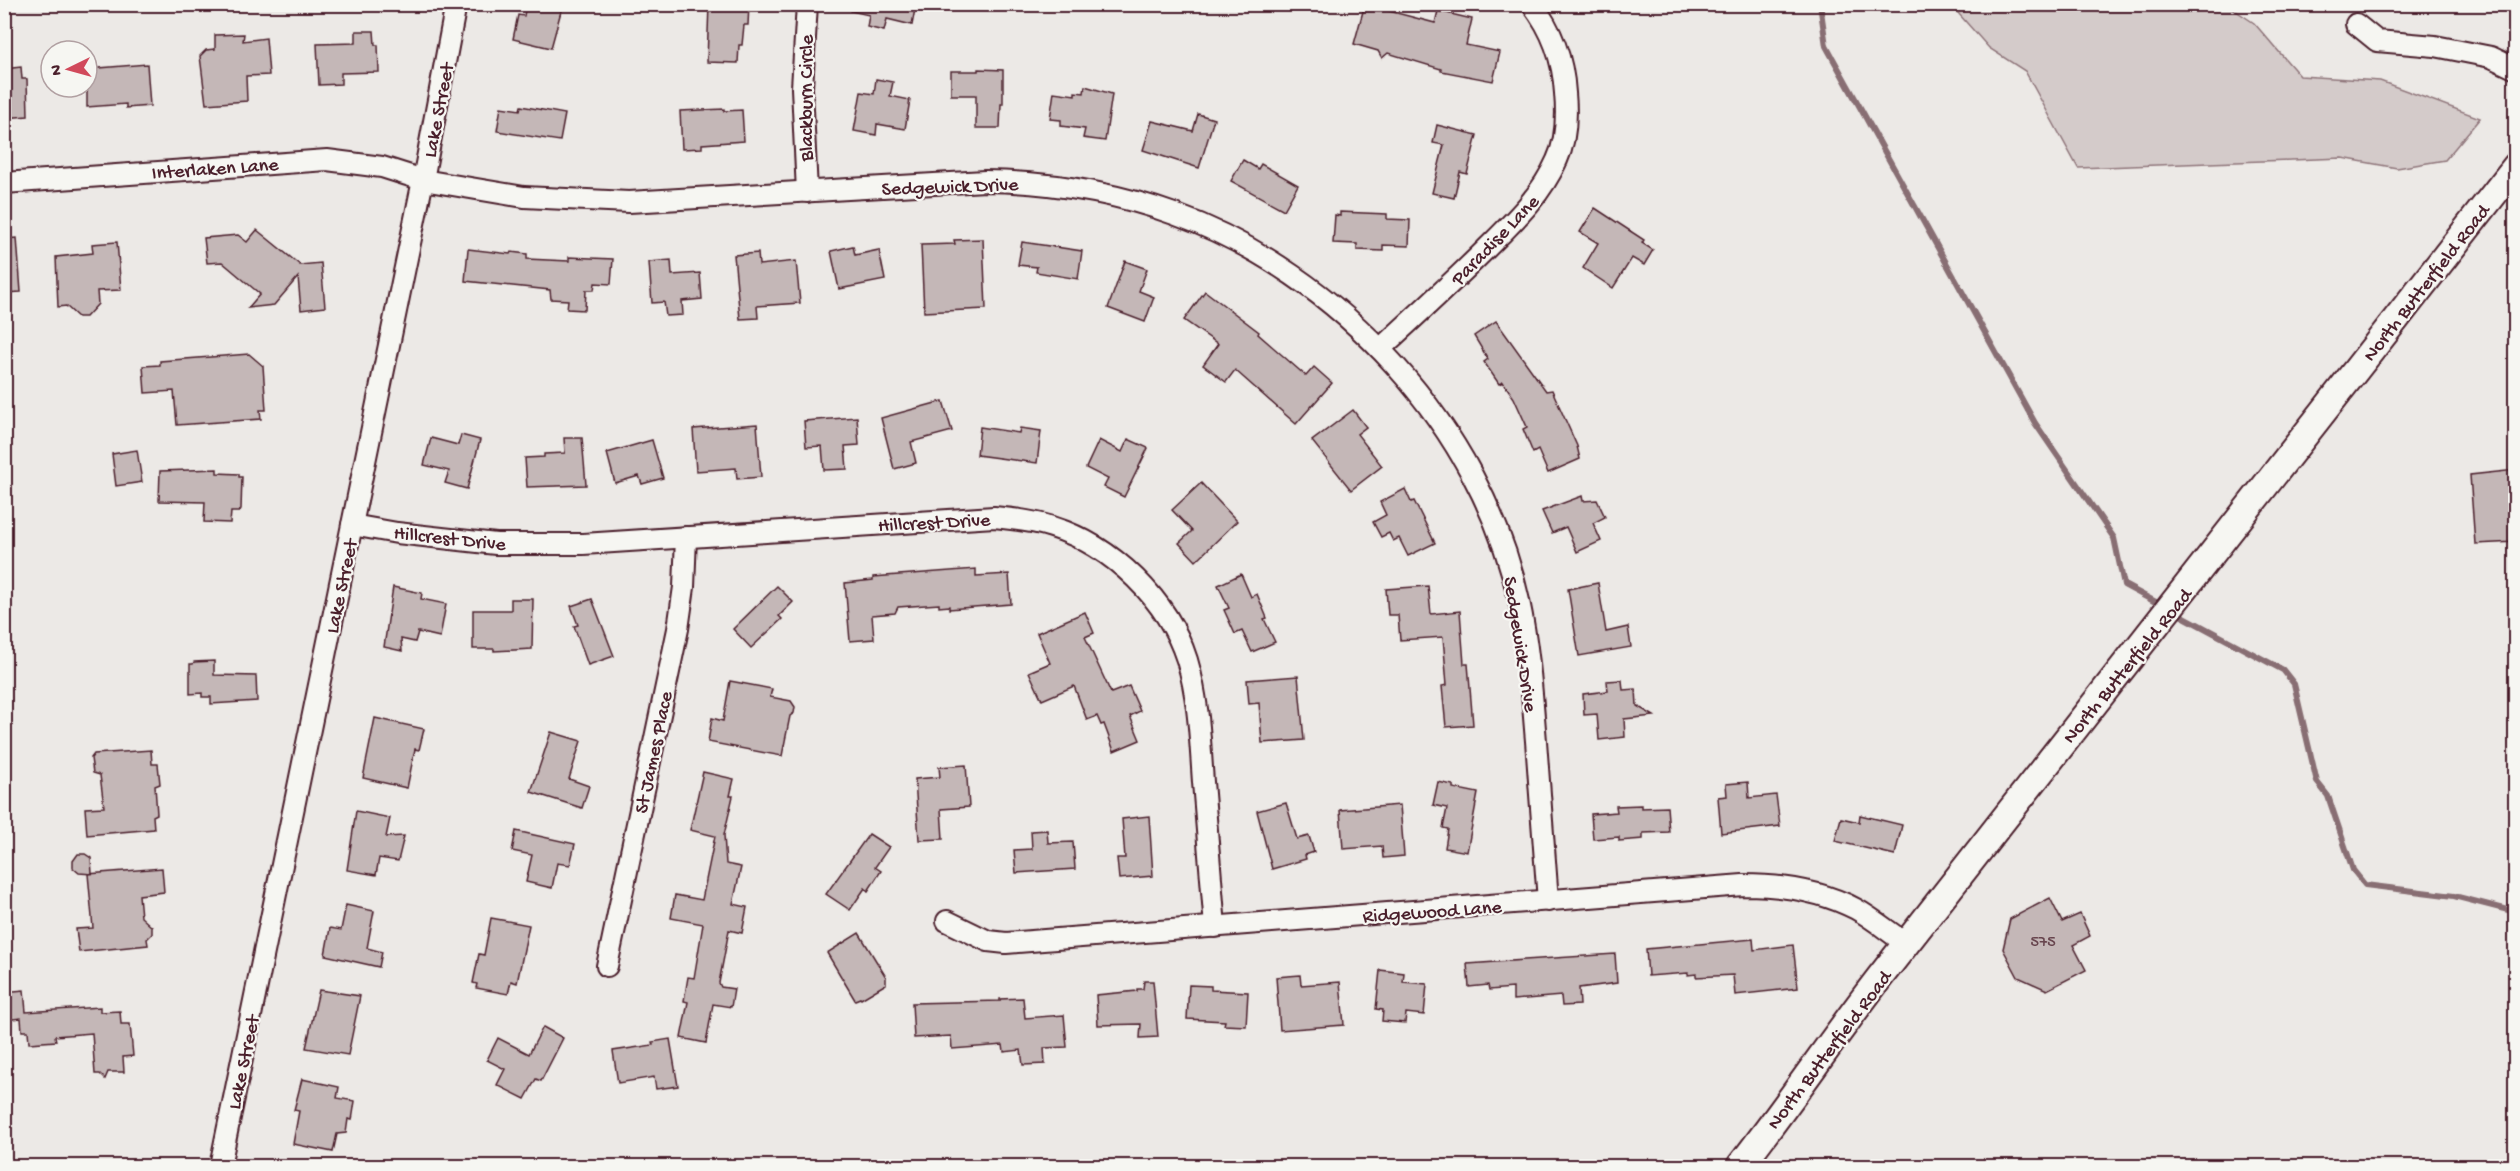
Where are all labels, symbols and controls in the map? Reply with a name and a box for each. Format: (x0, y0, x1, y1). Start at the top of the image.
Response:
street label: Blackburn Circle (797, 34, 820, 162)
north arrow (39, 39, 99, 99)
street label: Lake Street (420, 60, 461, 160)
text: N (48, 63, 67, 76)
street label: Interlaken Lane (151, 155, 280, 186)
street label: Sedgewick Drive (881, 175, 1020, 202)
street label: Paradise Lane (1447, 191, 1546, 292)
street label: North Butterfield Road (2359, 199, 2498, 367)
street label: Hillcrest Drive (877, 510, 992, 539)
street label: Hillcrest Drive (392, 523, 508, 558)
street label: Lake Street (322, 536, 365, 636)
street label: Sedgewick Drive (1496, 575, 1541, 715)
street label: North Butterfield Road (2059, 583, 2200, 749)
street label: St James Place (631, 689, 680, 816)
street label: Ridgewood Lane (1362, 897, 1503, 930)
house number: 575 (2030, 934, 2056, 953)
street label: North Butterfield Road (1764, 965, 1899, 1135)
street label: Lake Street (224, 1012, 267, 1112)

